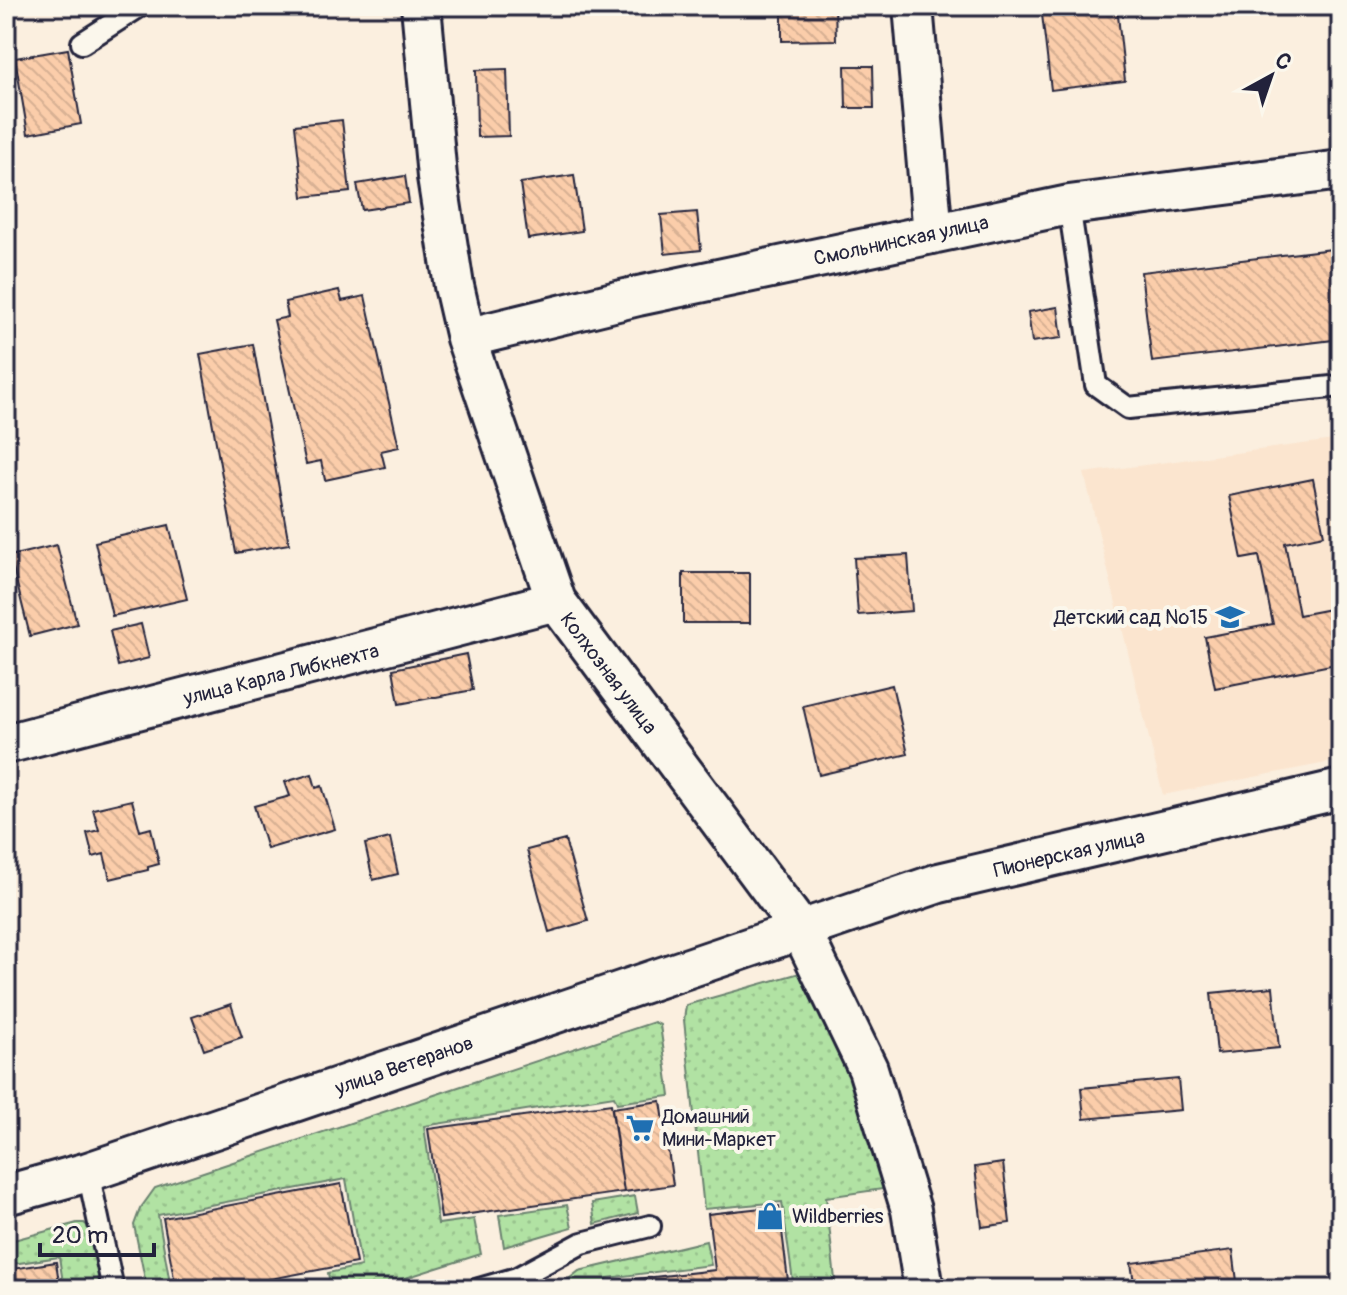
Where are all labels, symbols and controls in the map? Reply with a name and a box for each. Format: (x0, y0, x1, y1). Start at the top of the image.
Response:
north arrow (1231, 36, 1311, 116)
text: С (1269, 46, 1298, 77)
street label: Смольнинская улица (811, 210, 991, 271)
school or university icon: Детский сад №15 (1215, 602, 1245, 632)
place label: Детский сад №15 (1053, 605, 1208, 630)
street label: Колхозная улица (555, 607, 663, 739)
street label: улица Карла Либкнехта (180, 638, 381, 711)
street label: Пионерская улица (991, 824, 1147, 883)
street label: улица Ветеранов (331, 1030, 477, 1101)
place label: Домашний Мини-Маркет (661, 1104, 776, 1152)
supermarket icon: Домашний Мини-Маркет (625, 1113, 655, 1143)
shop icon: Wildberries (755, 1201, 785, 1231)
place label: Wildberries (792, 1204, 884, 1229)
scale bar (40, 1207, 154, 1257)
text: 20 m (52, 1221, 108, 1250)

